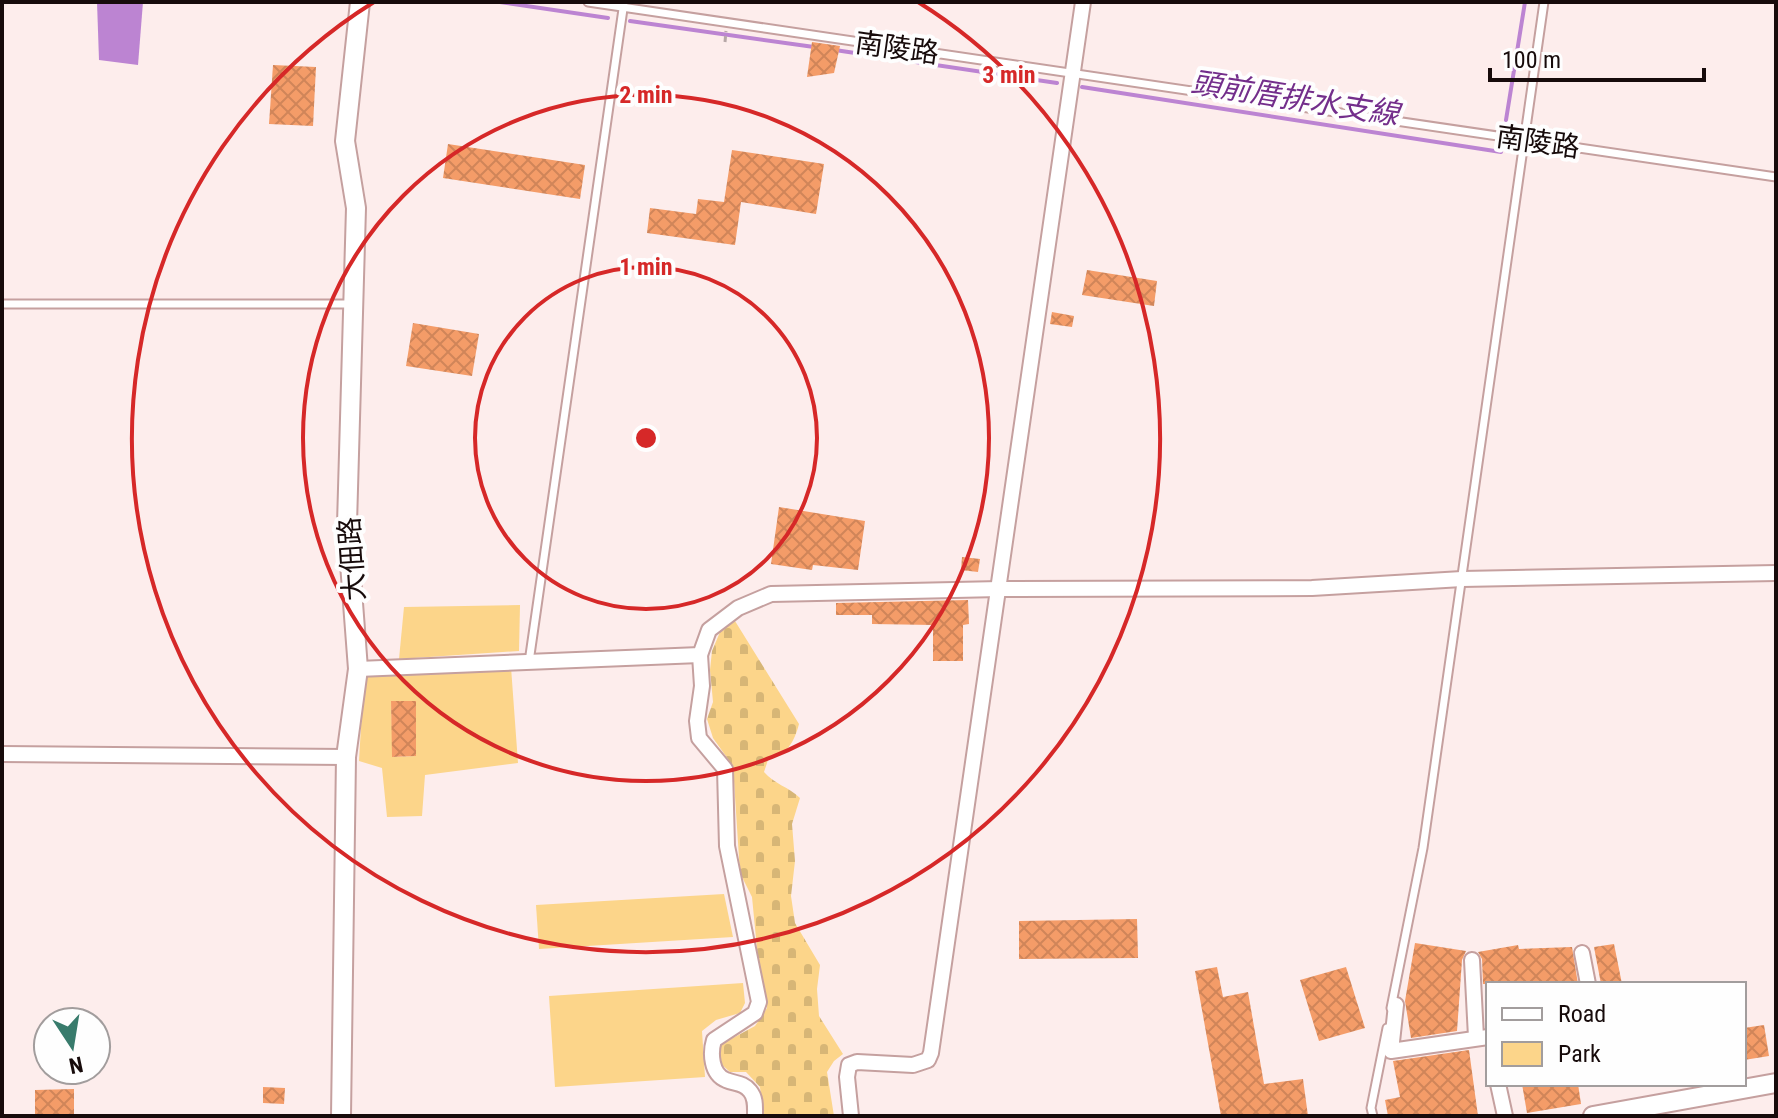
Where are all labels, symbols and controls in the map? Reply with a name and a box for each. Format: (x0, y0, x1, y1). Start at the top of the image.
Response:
street label: 南陵路 (853, 26, 941, 70)
scale bar (1490, 32, 1704, 82)
text: 100 m (1502, 46, 1561, 74)
text: 3 min (982, 61, 1036, 89)
water label: 頭前厝排水支線 (1189, 64, 1404, 132)
text: 2 min (619, 81, 673, 109)
street label: 南陵路 (1494, 120, 1582, 164)
text: 1 min (619, 253, 673, 281)
centre of rings (632, 424, 660, 452)
street label: 大佃路 (333, 516, 371, 602)
legend (1486, 982, 1746, 1086)
text: Road (1558, 1000, 1606, 1028)
north arrow (32, 1006, 112, 1086)
text: Park (1558, 1040, 1601, 1068)
text: N (67, 1051, 85, 1079)

